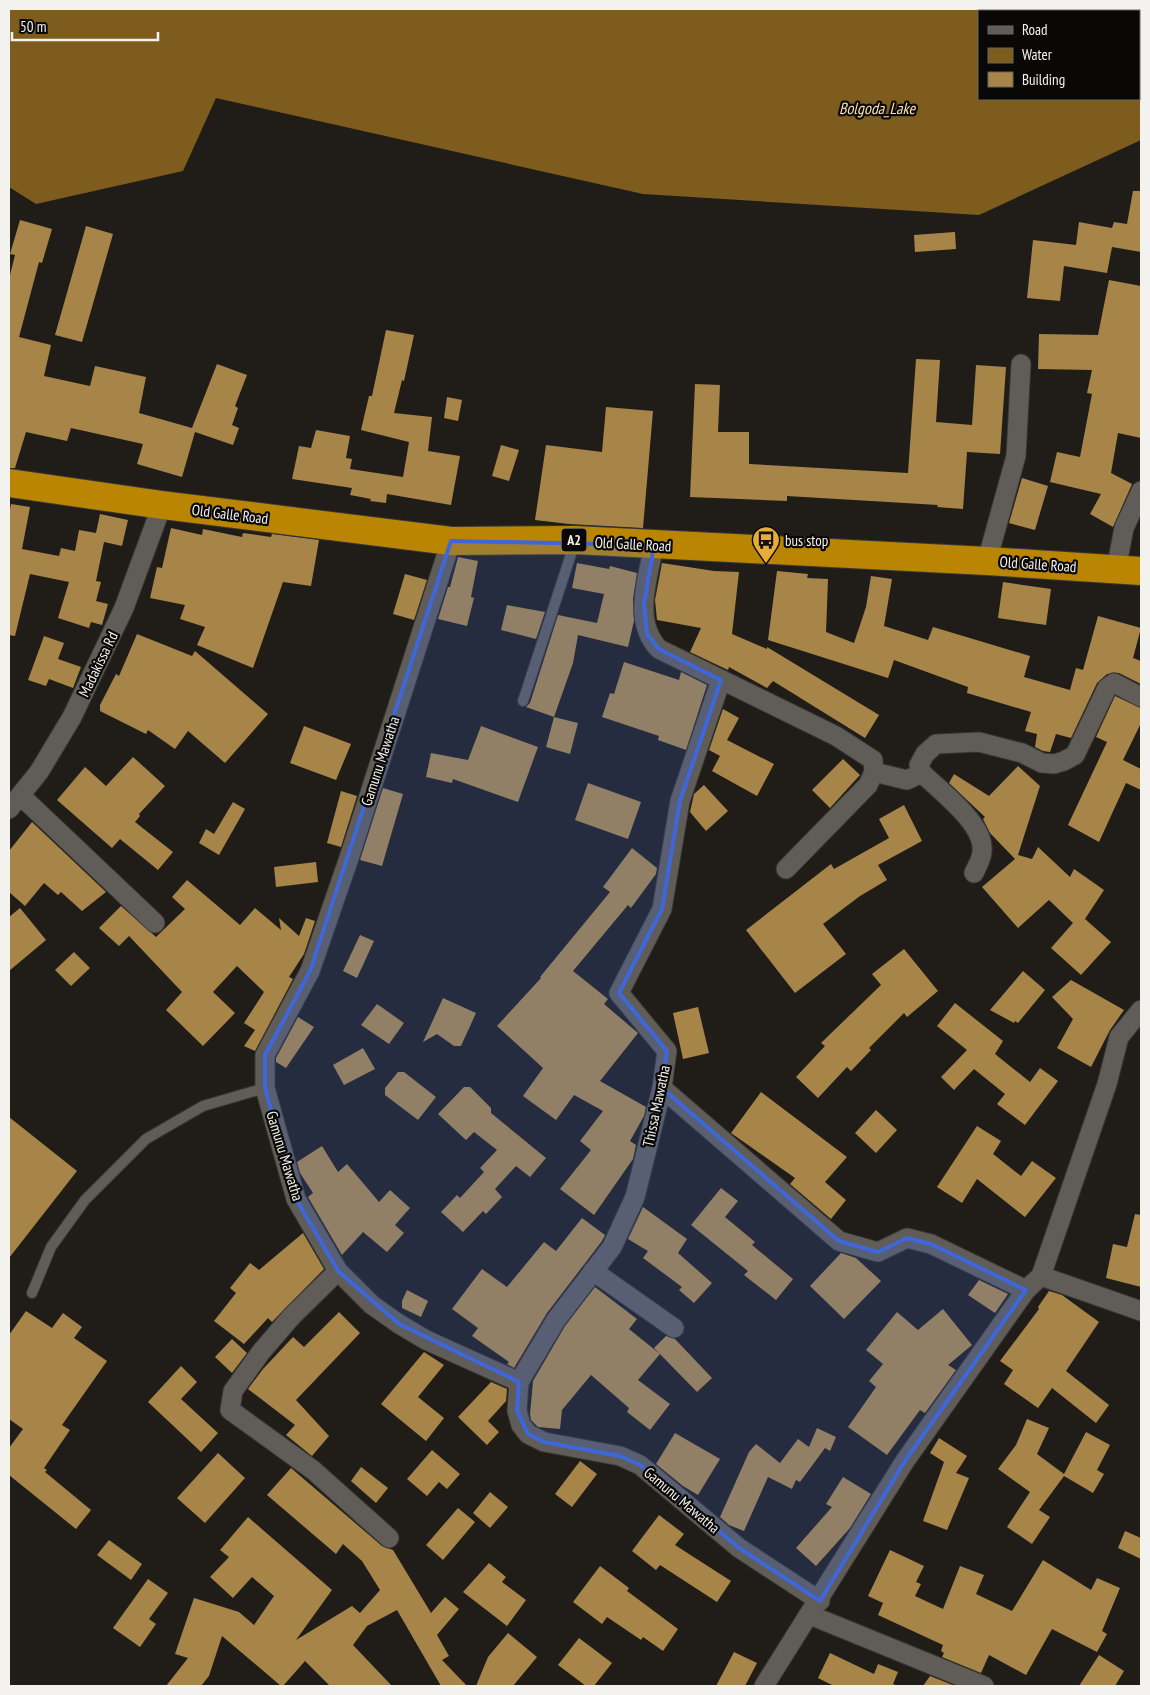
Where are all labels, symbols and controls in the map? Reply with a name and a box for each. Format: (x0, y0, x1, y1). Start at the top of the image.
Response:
scale bar (12, 10, 159, 42)
legend (978, 10, 1140, 100)
text: 50 m (20, 17, 46, 36)
text: Road (1022, 20, 1048, 39)
text: Water (1022, 45, 1053, 64)
text: Building (1022, 70, 1065, 89)
water label: Bolgoda_Lake (839, 98, 916, 118)
street label: Old Galle Road (191, 500, 269, 528)
bus stop icon: bus stop (751, 525, 781, 564)
road number: A2 (562, 528, 586, 552)
place label: bus stop (785, 531, 828, 550)
street label: Old Galle Road (594, 533, 672, 555)
street label: Old Galle Road (999, 552, 1077, 576)
street label: Madakissa Rd (74, 628, 122, 700)
street label: Gamunu Mawatha (357, 714, 403, 808)
street label: Thissa Mawatha (638, 1063, 674, 1149)
street label: Gamunu Mawatha (262, 1109, 308, 1203)
street label: Gamunu Mawatha (640, 1463, 724, 1537)

